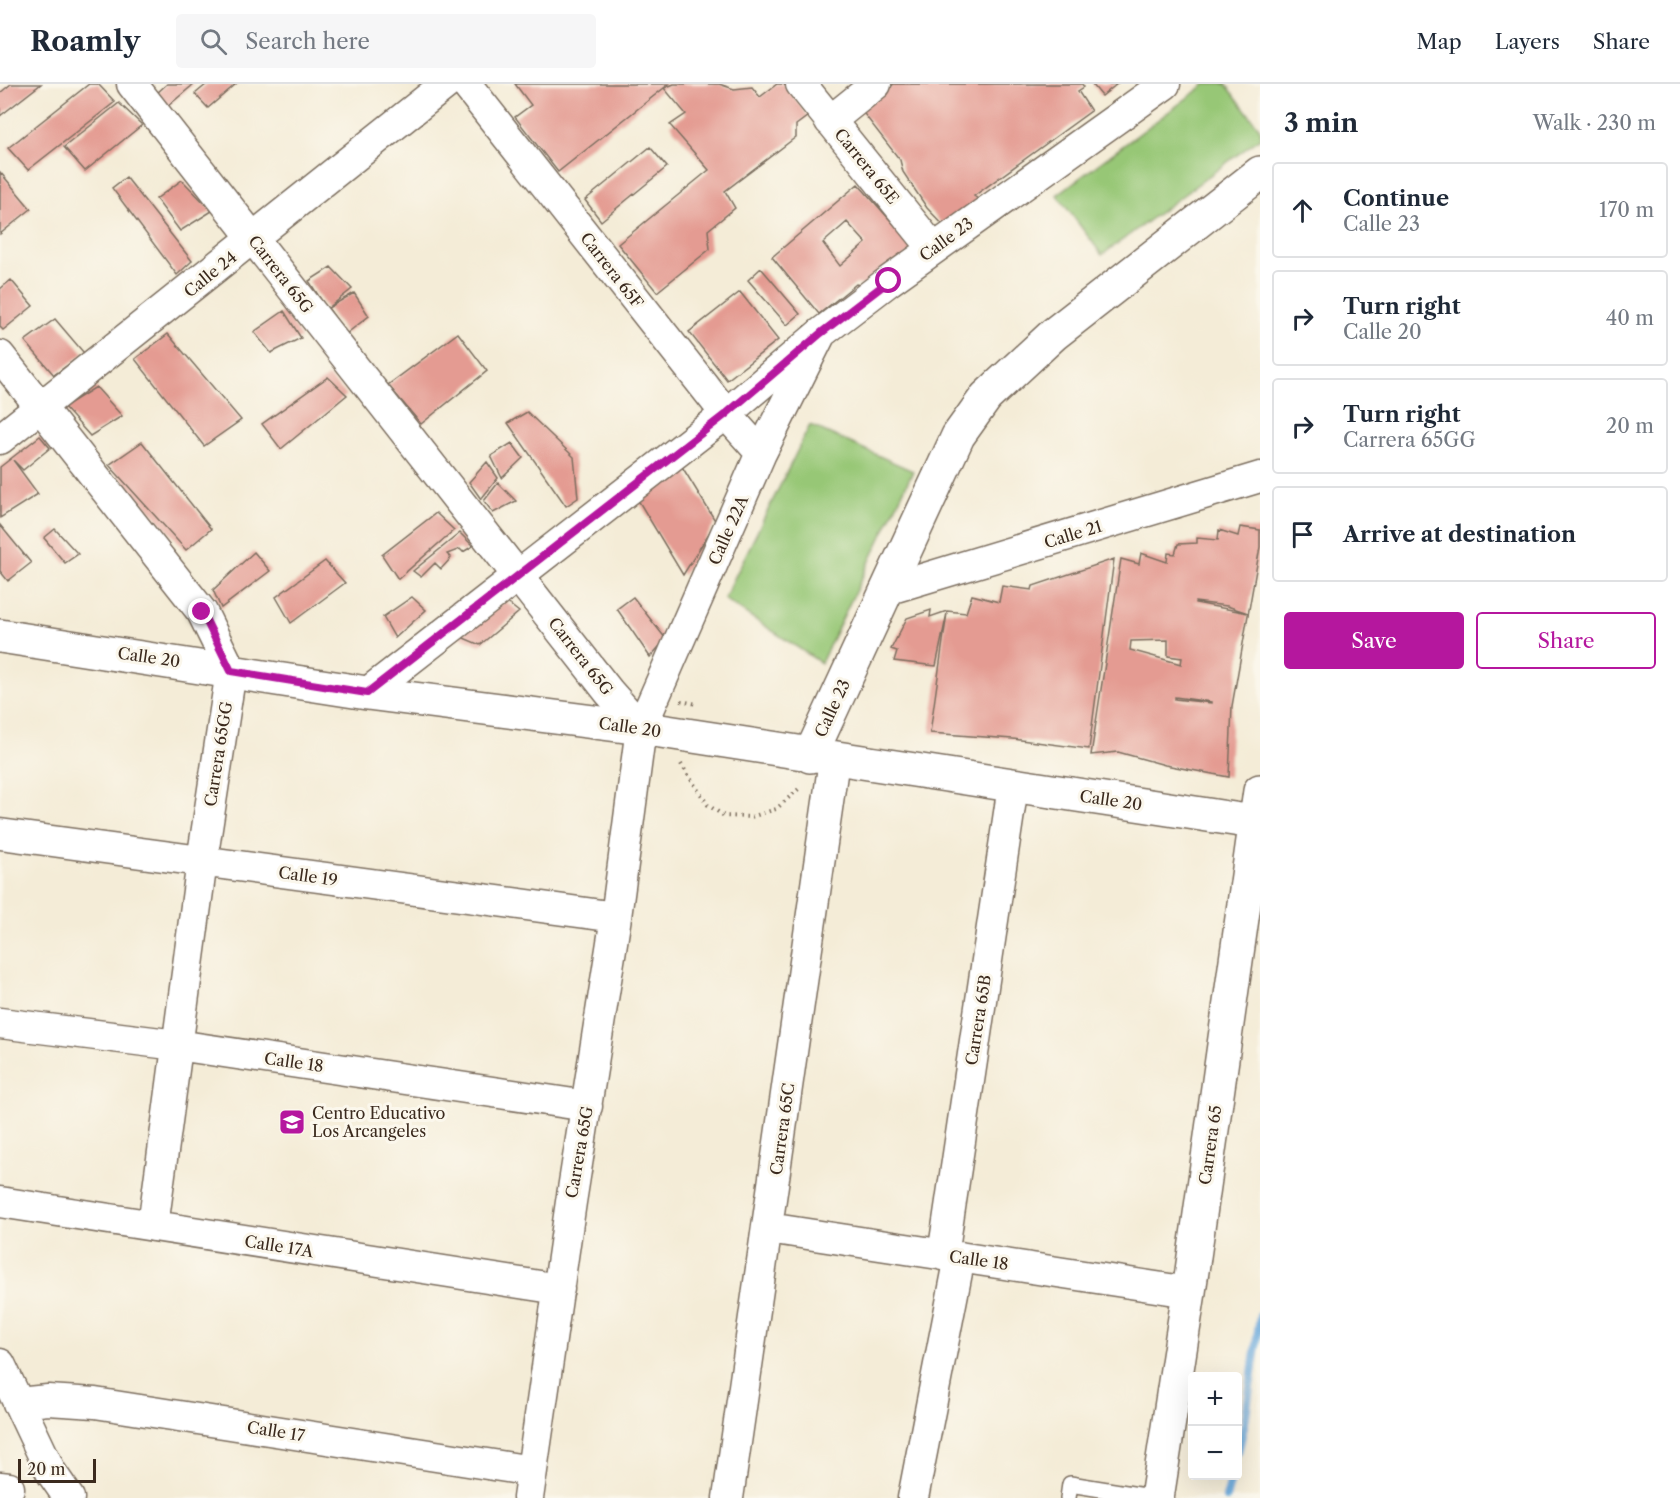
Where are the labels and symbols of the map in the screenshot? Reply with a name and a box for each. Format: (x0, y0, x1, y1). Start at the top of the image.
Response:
street label: Carrera 65E (831, 124, 903, 208)
street label: Calle 23 (915, 213, 977, 265)
street label: Carrera 65F (576, 228, 648, 312)
street label: Carrera 65G (244, 231, 318, 317)
street label: Calle 24 (180, 247, 240, 301)
route start (875, 267, 901, 293)
street label: Calle 22A (704, 491, 753, 568)
street label: Calle 21 (1042, 516, 1105, 552)
route end (188, 598, 214, 624)
street label: Carrera 65G (544, 613, 618, 699)
street label: Calle 20 (116, 643, 182, 671)
street label: Calle 23 (810, 676, 854, 740)
street label: Carrera 65GG (200, 700, 236, 808)
street label: Calle 20 (597, 713, 663, 741)
street label: Calle 20 (1078, 786, 1144, 814)
street label: Calle 19 (277, 862, 339, 890)
street label: Carrera 65B (961, 973, 995, 1067)
street label: Calle 18 (263, 1048, 325, 1076)
street label: Carrera 65C (766, 1082, 798, 1176)
place label: Centro Educativo Los Arcangeles (312, 1103, 446, 1141)
street label: Carrera 65G (561, 1104, 597, 1200)
street label: Carrera 65 (1195, 1104, 1225, 1186)
school or university icon: Centro Educativo Los Arcangeles (277, 1107, 307, 1137)
street label: Calle 17A (243, 1231, 316, 1261)
street label: Calle 18 (948, 1246, 1010, 1274)
street label: Calle 17 (246, 1417, 306, 1445)
scale bar (18, 1456, 96, 1484)

